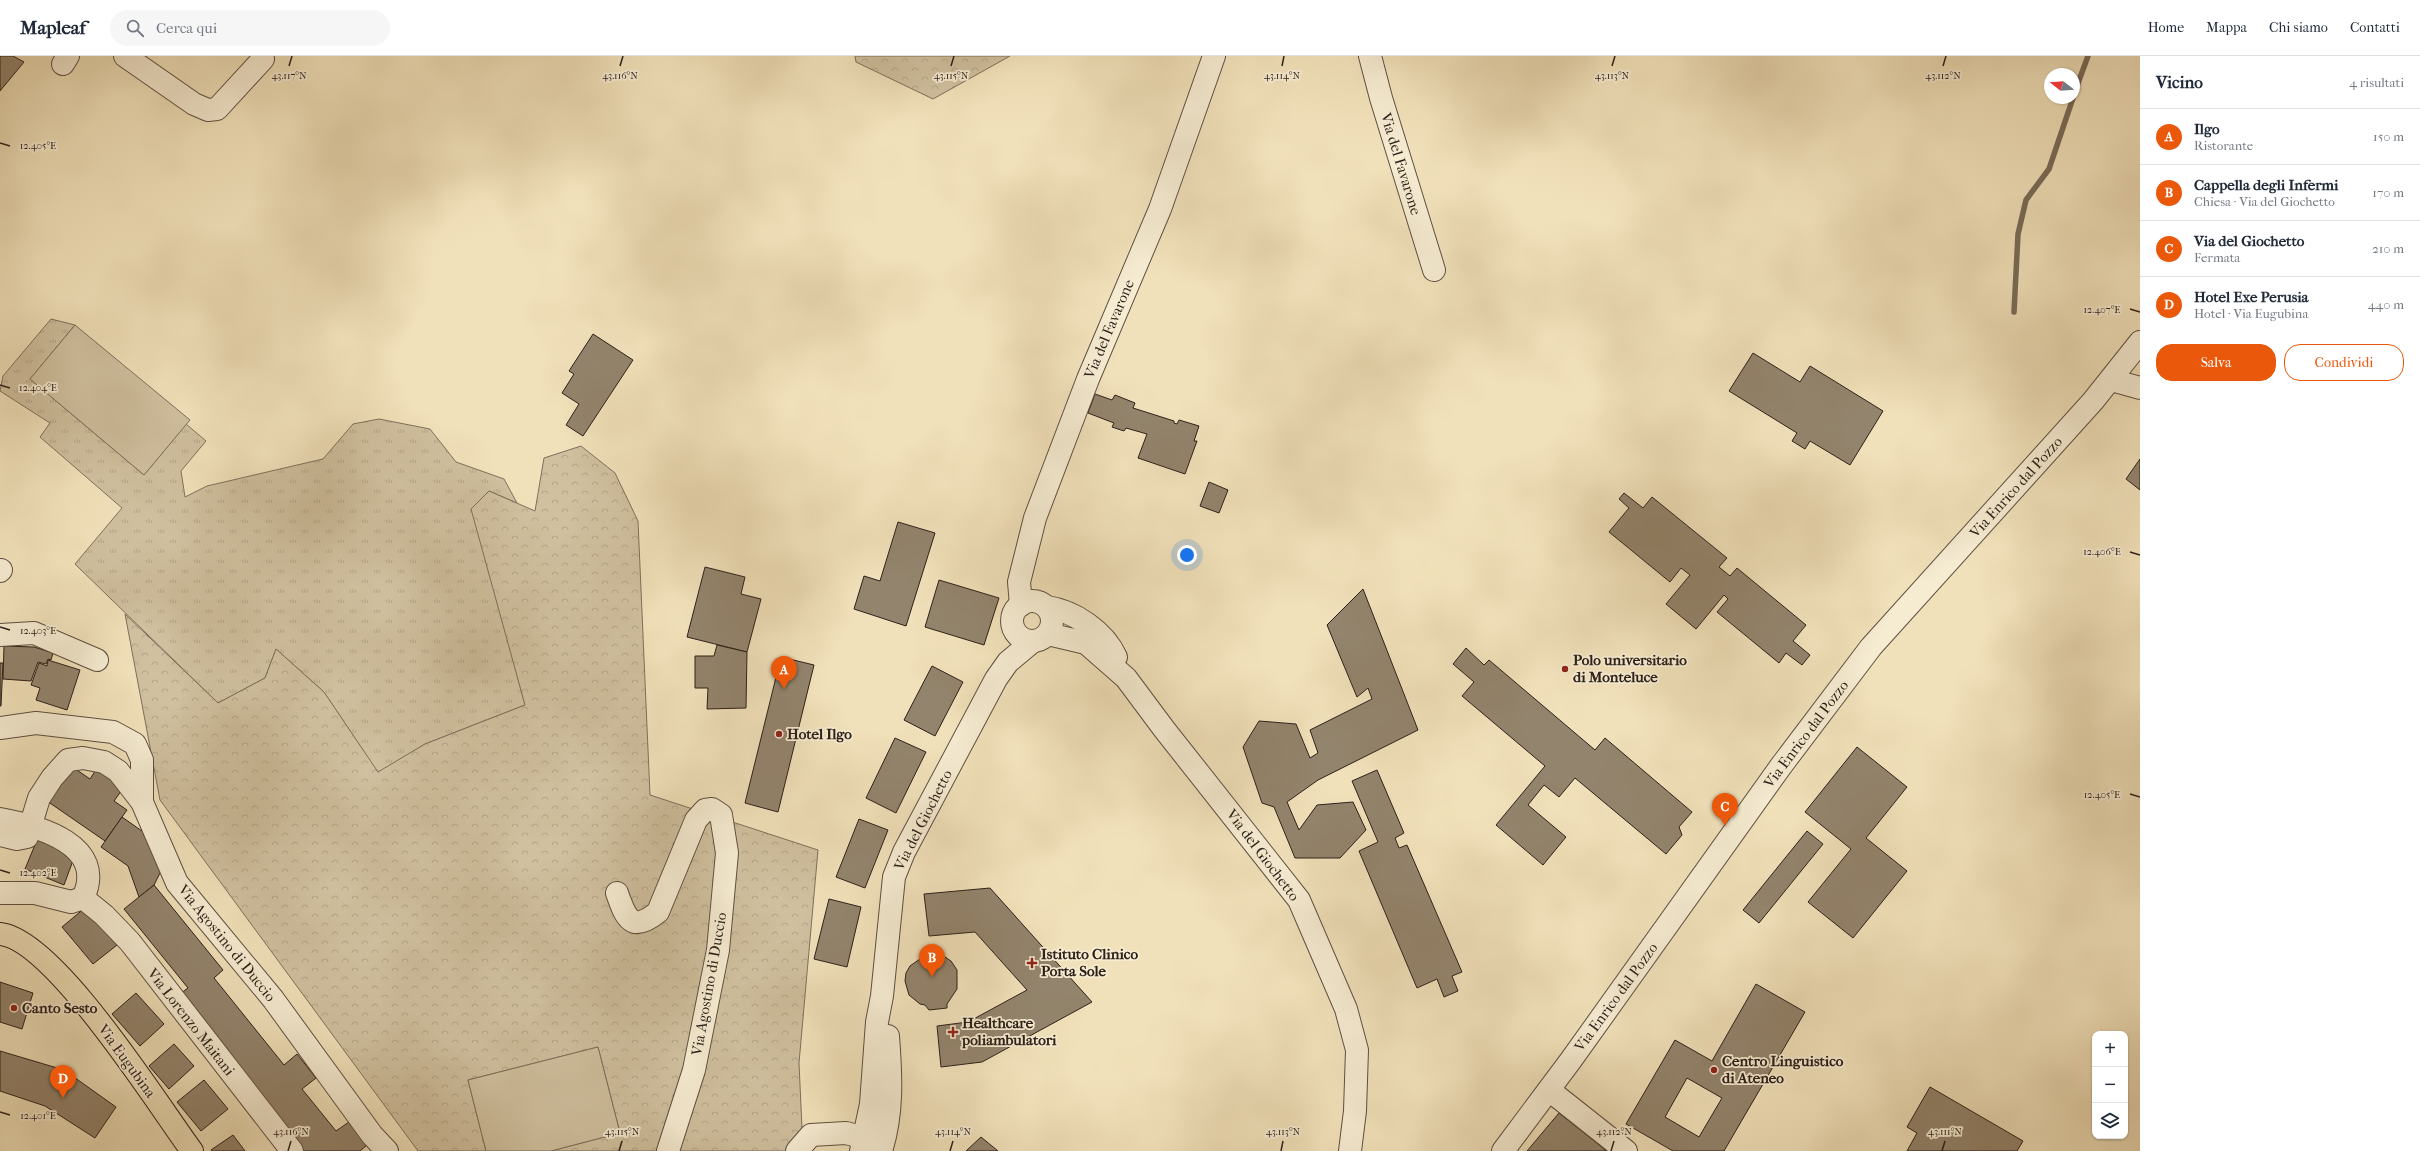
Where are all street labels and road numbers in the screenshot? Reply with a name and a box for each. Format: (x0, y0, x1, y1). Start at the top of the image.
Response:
street label: Via del Favarone (1377, 110, 1425, 218)
street label: Via del Favarone (1080, 276, 1138, 382)
street label: Via Enrico dal Pozzo (1965, 432, 2066, 542)
street label: Via Enrico dal Pozzo (1759, 676, 1853, 792)
street label: Via del Giochetto (889, 766, 956, 874)
street label: Via del Giochetto (1222, 805, 1304, 905)
street label: Via Agostino di Duccio (174, 880, 280, 1005)
street label: Via Agostino di Duccio (687, 911, 731, 1058)
street label: Via Enrico dal Pozzo (1570, 939, 1662, 1056)
street label: Via Lorenzo Maitani (143, 964, 239, 1080)
street label: Via Eugubina (94, 1020, 160, 1102)

